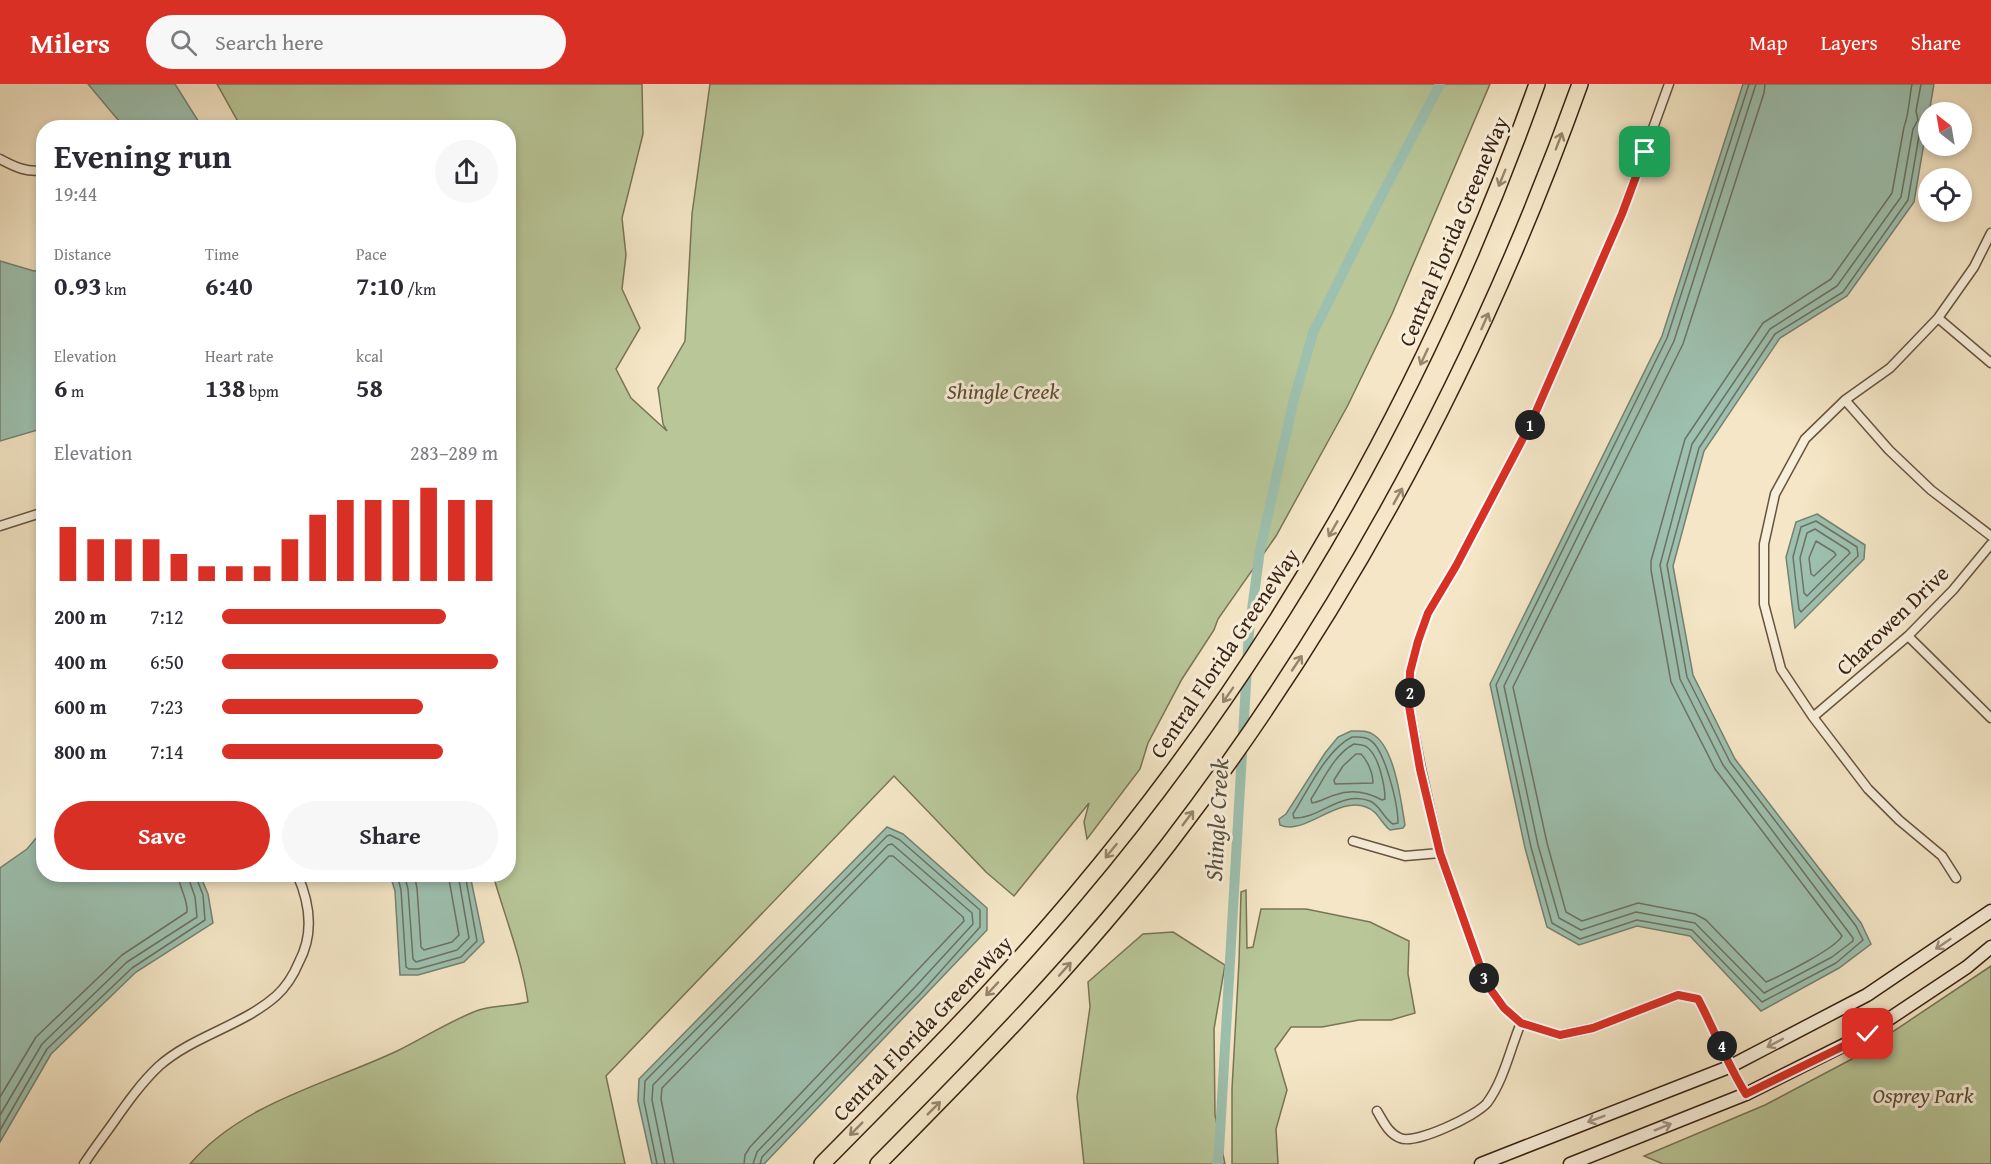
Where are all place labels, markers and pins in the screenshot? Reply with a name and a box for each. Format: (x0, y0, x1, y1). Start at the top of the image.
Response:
pin (1619, 126, 1670, 177)
pin: 1 (1515, 410, 1545, 440)
pin: 2 (1395, 678, 1425, 708)
pin: 3 (1469, 963, 1499, 993)
pin (1842, 1008, 1893, 1059)
pin: 4 (1707, 1031, 1737, 1061)

